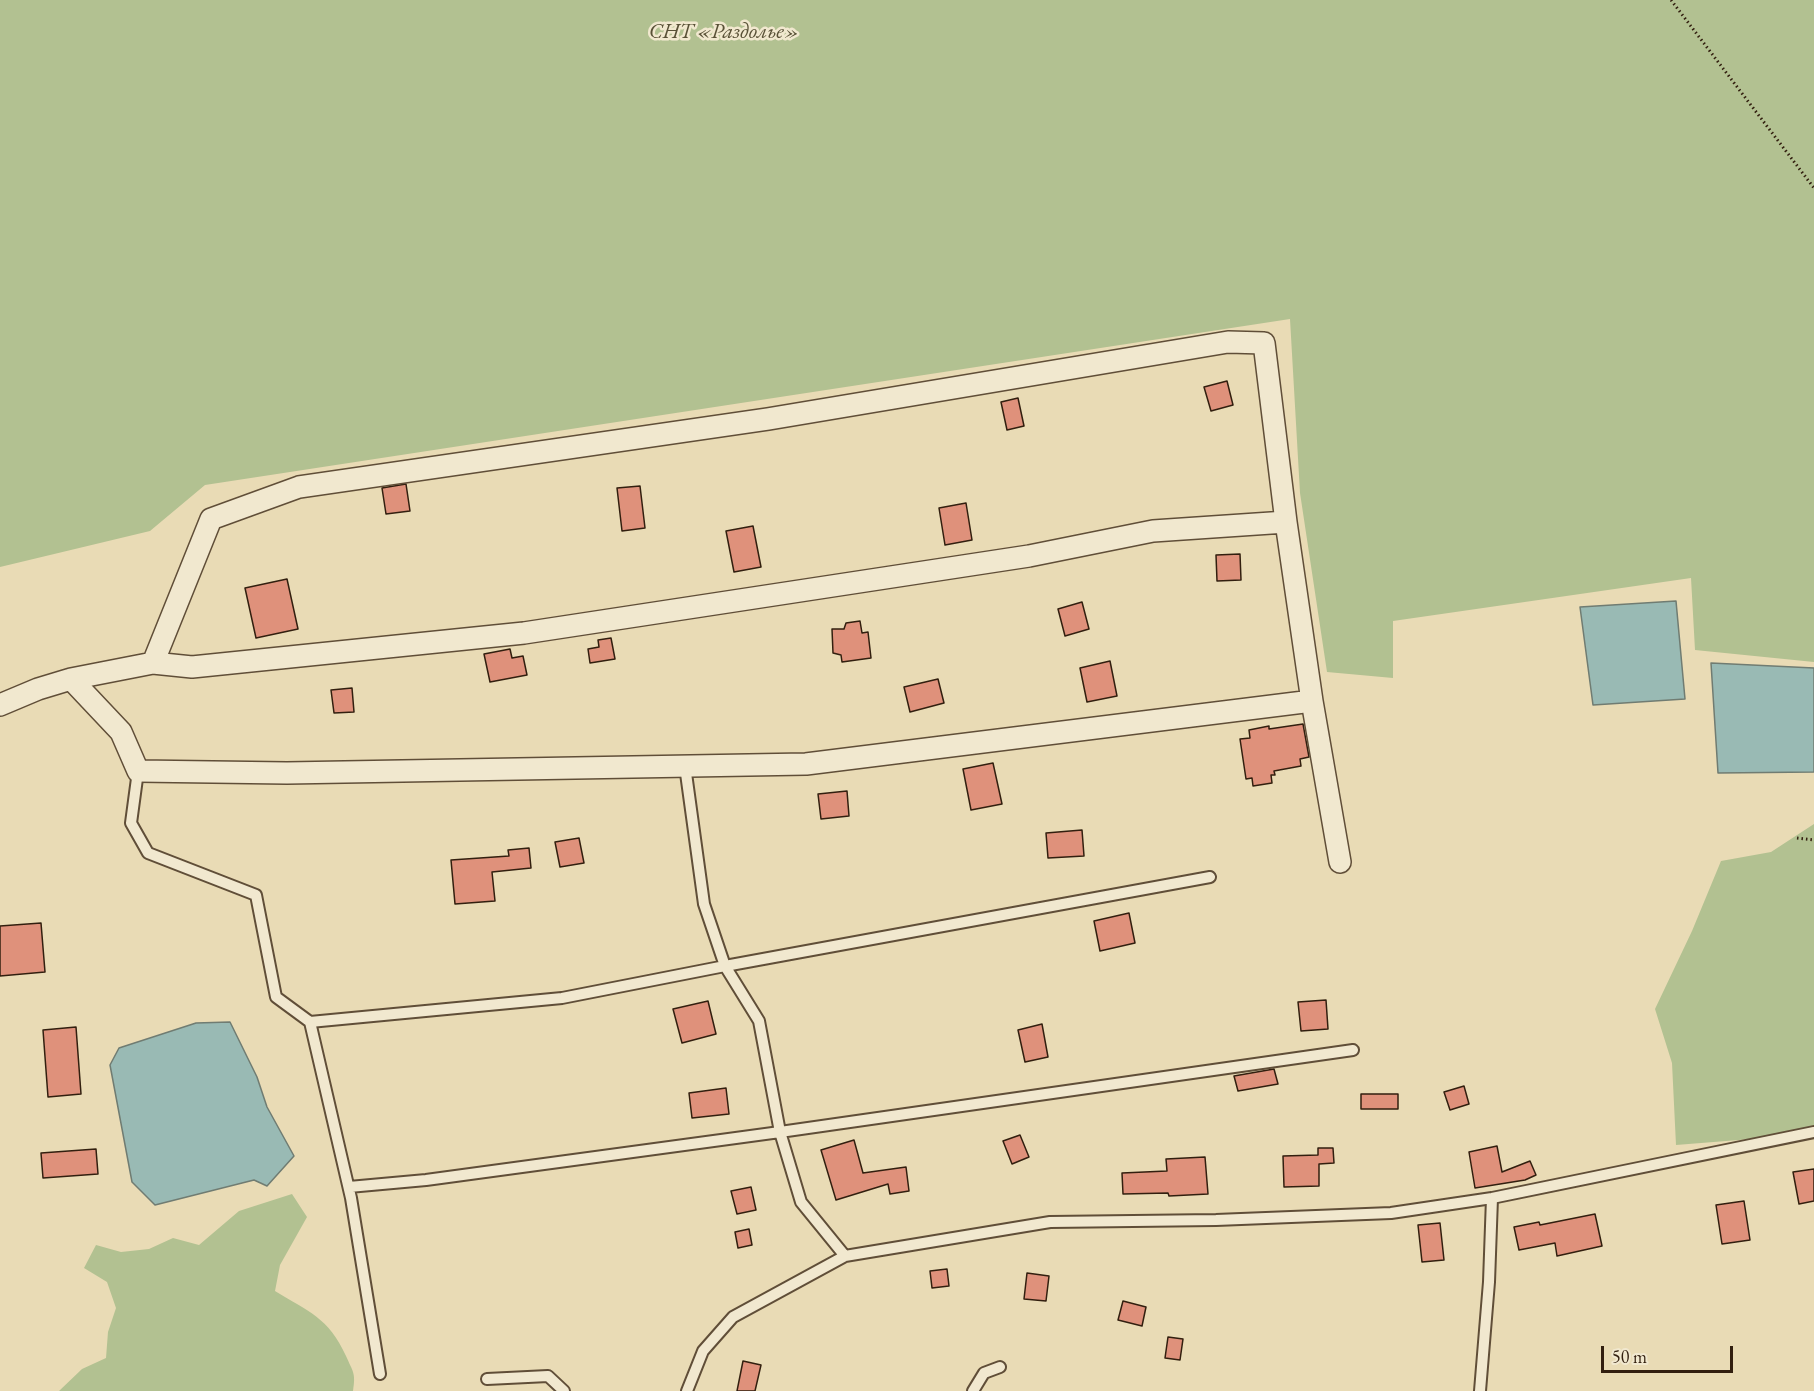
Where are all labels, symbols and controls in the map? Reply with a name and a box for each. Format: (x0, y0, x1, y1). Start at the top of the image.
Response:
park label: СНТ «Раздолье» (649, 19, 799, 45)
scale bar (1604, 1334, 1736, 1372)
text: 50 m (1612, 1345, 1647, 1368)

